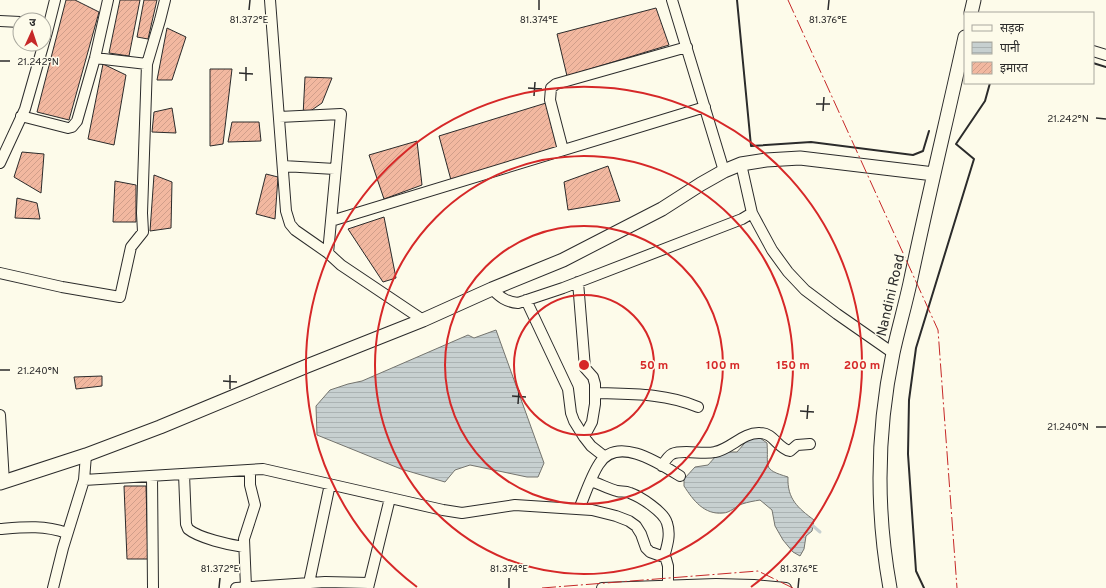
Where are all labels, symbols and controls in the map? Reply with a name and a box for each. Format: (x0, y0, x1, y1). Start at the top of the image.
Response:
north arrow (12, 12, 52, 52)
legend (964, 12, 1094, 84)
text: 81.372°E (229, 14, 269, 27)
text: 81.374°E (520, 14, 558, 27)
text: 81.376°E (809, 14, 847, 27)
text: उ (29, 16, 37, 30)
text: सड़क (1000, 21, 1025, 37)
text: पानी (1000, 40, 1021, 57)
text: 21.242°N (17, 56, 59, 69)
text: इमारत (1000, 61, 1029, 77)
text: 21.242°N (1047, 113, 1089, 126)
street label: Nandini Road (874, 253, 909, 338)
centre of rings (577, 358, 591, 372)
text: 50 m (640, 358, 668, 374)
text: 100 m (706, 358, 740, 374)
text: 150 m (776, 358, 810, 374)
text: 200 m (844, 358, 880, 374)
text: 21.240°N (17, 365, 59, 378)
text: 21.240°N (1047, 421, 1089, 434)
text: 81.372°E (200, 563, 240, 576)
text: 81.374°E (490, 563, 528, 576)
text: 81.376°E (780, 563, 818, 576)

